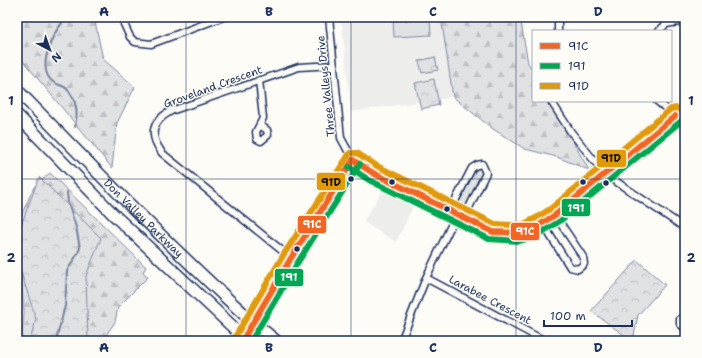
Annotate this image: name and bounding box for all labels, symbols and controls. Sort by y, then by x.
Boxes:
text: A [99,3,109,20]
text: B [265,3,273,20]
text: C [429,3,437,20]
text: D [593,3,603,20]
north arrow [30,30,70,70]
legend [532,30,672,102]
street label: Three Valleys Drive [313,35,339,137]
text: 91C [568,38,588,54]
text: N [48,49,64,66]
text: 191 [568,58,586,74]
street label: Groveland Crescent [162,62,265,112]
text: 91D [568,78,589,94]
text: 1 [8,92,14,109]
text: 1 [688,92,694,109]
line badge: 91D [596,149,627,168]
text: 91D [601,151,621,166]
line badge: 91D [316,172,346,191]
unlabelled marker [346,174,356,184]
street label: Don Valley Parkway [101,175,187,261]
text: 91D [321,175,341,190]
unlabelled marker [387,177,397,187]
unlabelled marker [578,177,588,187]
unlabelled marker [601,178,611,188]
line badge: 191 [561,198,591,217]
text: 191 [567,201,585,216]
unlabelled marker [442,204,452,214]
line badge: 91C [297,215,327,234]
text: 91C [302,217,322,232]
line badge: 91C [510,222,540,241]
text: 91C [515,224,535,239]
unlabelled marker [292,244,302,254]
text: 2 [6,249,16,266]
text: 2 [686,249,696,266]
line badge: 191 [274,268,304,287]
text: 191 [280,270,298,285]
street label: Larabee Crescent [446,272,534,328]
scale bar [544,302,632,328]
text: 100 m [550,308,586,324]
text: A [99,339,109,356]
text: B [265,339,273,356]
text: C [429,339,437,356]
text: D [593,339,603,356]

